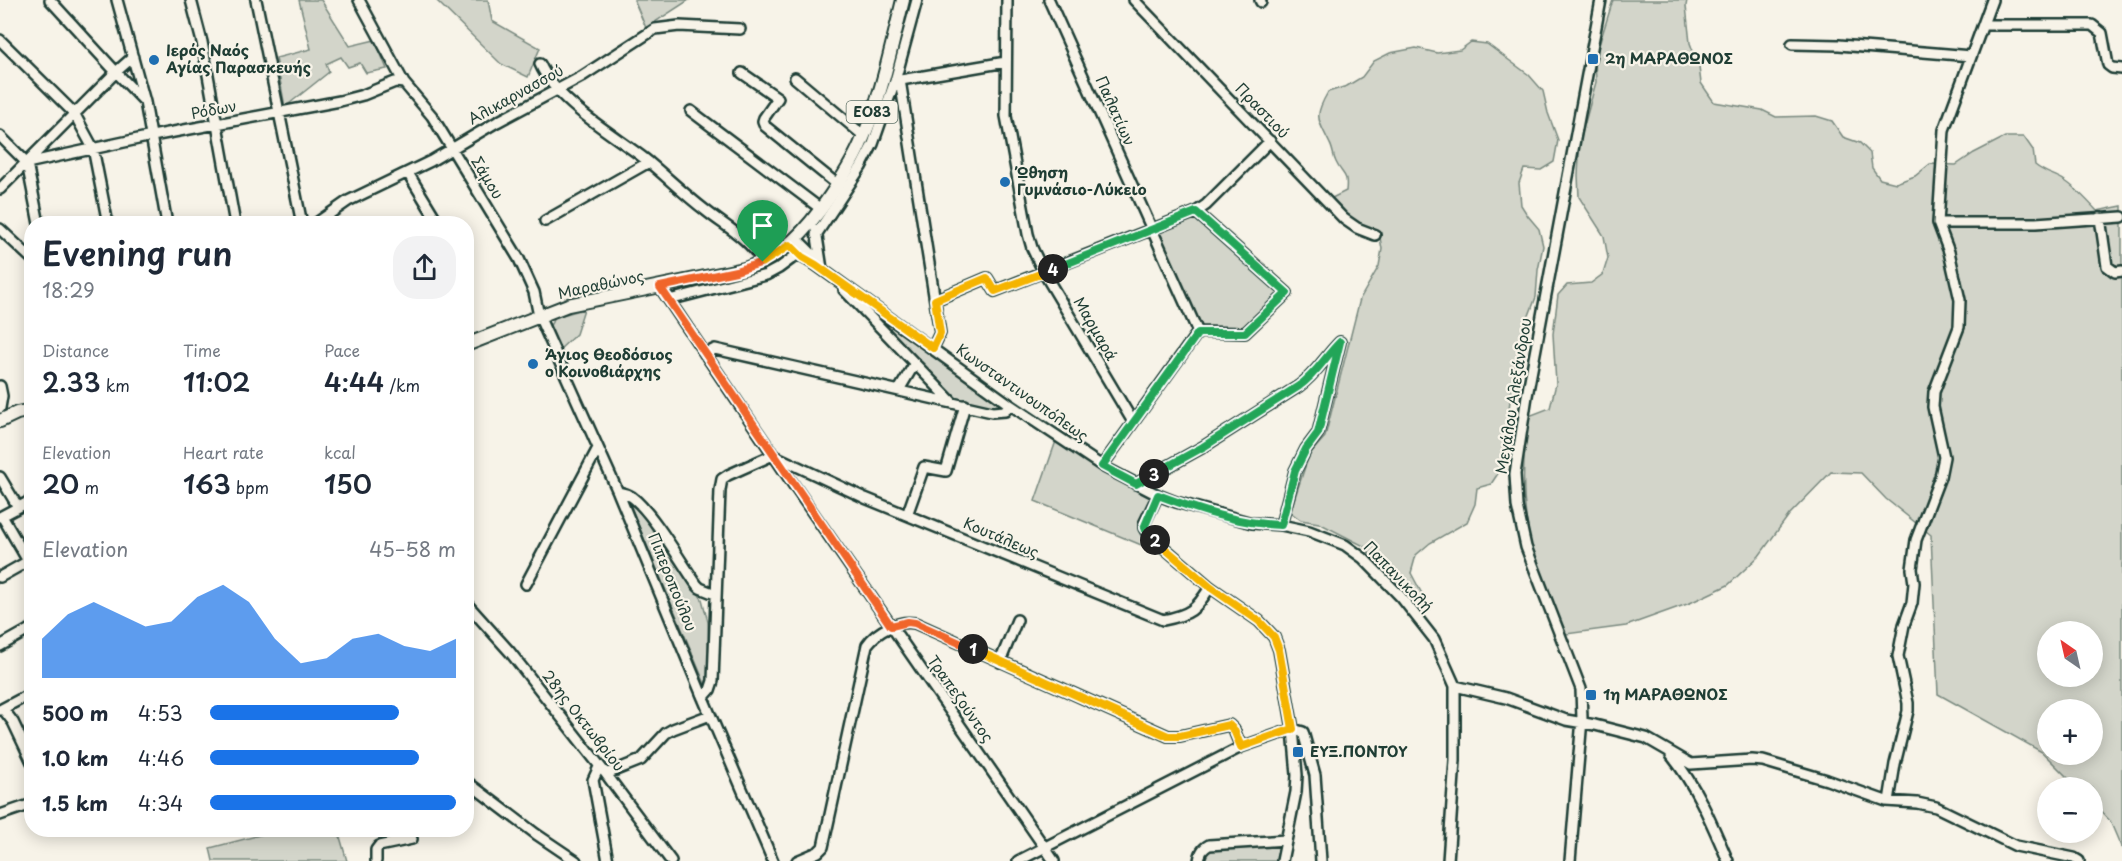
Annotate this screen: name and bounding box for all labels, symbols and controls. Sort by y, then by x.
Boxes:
place label: Ιερός Ναός Αγίας Παρασκευής [165,38,311,78]
place label: 2η ΜΑΡΑΘΩΝΟΣ [1605,46,1733,69]
marker: 2η ΜΑΡΑΘΩΝΟΣ [1586,52,1600,66]
marker: Ιερός Ναός Αγίας Παρασκευής [147,53,161,67]
street label: Αλικαρνασσού [463,58,567,129]
street label: Παλατίων [1091,72,1142,149]
street label: Πραστιού [1231,77,1295,143]
street label: Ρόδων [189,93,238,124]
road number: ΕΟ83 [846,101,898,123]
street label: Σάμου [467,152,510,203]
place label: Ώθηση Γυμνάσιο-Λύκειο [1014,160,1147,200]
marker: Ώθηση Γυμνάσιο-Λύκειο [998,175,1012,189]
pin [737,200,788,262]
icon: arrive [746,209,779,242]
text: Evening run [42,227,233,277]
button: share [393,236,456,299]
pin: 4 [1038,254,1068,284]
text: 4 [1048,257,1058,281]
street label: Μαραθώνος [556,263,646,304]
text: 18:29 [42,275,95,305]
street label: Μαρμαρά [1069,292,1124,365]
street label: Μεγάλου Αλεξάνδρου [1489,316,1536,476]
street label: Κωνσταντινουπόλεως [952,337,1094,446]
text: Distance [42,338,109,362]
text: Time [183,338,221,362]
text: Pace [324,338,360,362]
place label: Άγιος Θεοδόσιος ο Κοινοβιάρχης [545,342,673,382]
marker: Άγιος Θεοδόσιος ο Κοινοβιάρχης [526,357,540,371]
text: 2.33 [42,362,101,401]
text: 11:02 [183,362,250,401]
text: 4:44 [324,362,384,401]
text: km [101,373,130,397]
text: /km [384,373,420,397]
text: Elevation [42,440,111,464]
text: Heart rate [183,440,264,464]
text: kcal [324,440,356,464]
pin: 3 [1139,459,1169,489]
text: 3 [1149,462,1159,486]
text: 20 [42,464,79,503]
text: 163 [183,464,231,503]
text: 150 [324,464,372,503]
text: m [79,475,99,499]
text: bpm [231,475,269,499]
street label: Κουτάλεως [960,510,1043,563]
pin: 2 [1140,525,1170,555]
text: 2 [1149,528,1161,552]
street label: Πιπεροπούλου [643,529,704,634]
text: Elevation [42,534,128,564]
text: 45–58 m [369,534,456,564]
street label: Παπανικολή [1359,535,1439,617]
north arrow [2037,621,2103,687]
map controls [2037,621,2103,843]
pin: 1 [958,634,988,664]
text: 1 [969,637,977,661]
street label: Τραπεζούντος [923,650,1000,747]
street label: 28ης Οκτωβρίου [537,664,631,776]
place label: 1η ΜΑΡΑΘΩΝΟΣ [1603,682,1728,705]
marker: 1η ΜΑΡΑΘΩΝΟΣ [1584,688,1598,702]
text: 500 m [42,698,109,728]
text: 4:53 [138,698,183,728]
button: + [2037,699,2103,765]
place label: ΕΥΞ.ΠΟΝΤΟΥ [1310,739,1408,762]
text: 1.0 km [42,743,109,773]
text: 4:46 [138,743,184,773]
marker: ΕΥΞ.ΠΟΝΤΟΥ [1291,745,1305,759]
button: − [2037,777,2103,843]
text: 1.5 km [42,788,108,818]
text: 4:34 [138,788,183,818]

